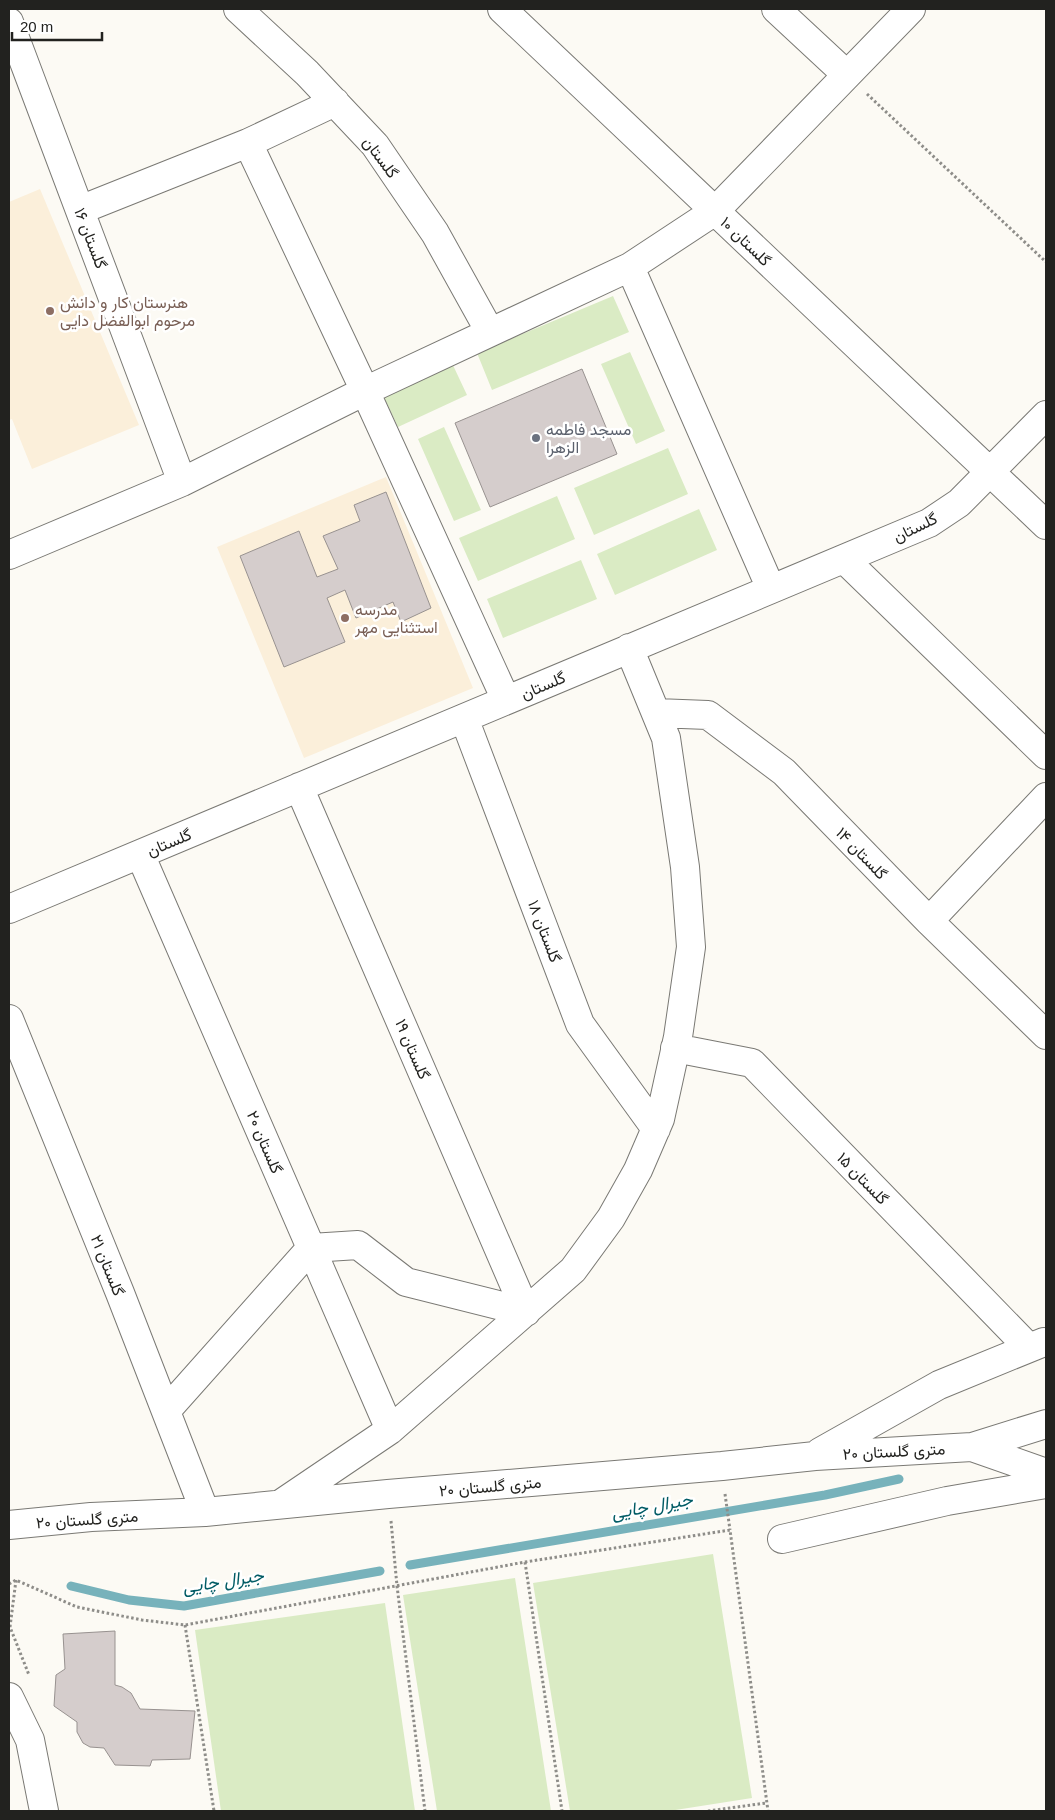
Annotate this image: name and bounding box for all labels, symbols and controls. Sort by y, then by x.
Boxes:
scale bar [12,10,102,42]
text: 20 m [20,18,53,35]
street label: گلستان [359,133,401,182]
street label: گلستان ۱۶ [70,205,110,271]
street label: گلستان ۱۰ [717,213,774,270]
place label: هنرستان کار و دانش مرحوم ابوالفضل دایی [60,294,195,331]
marker: هنرستان کار و دانش مرحوم ابوالفضل دایی [44,305,56,317]
place label: مسجد فاطمه الزهرا [546,421,631,458]
marker: مسجد فاطمه الزهرا [530,432,542,444]
street label: گلستان [890,510,940,546]
place label: مدرسه استثنایی مهر [354,601,438,638]
marker: مدرسه استثنایی مهر [339,612,351,624]
street label: گلستان [518,668,568,703]
street label: گلستان ۱۴ [832,824,890,883]
street label: گلستان [144,825,194,860]
street label: گلستان ۱۸ [524,898,564,965]
street label: گلستان ۱۹ [391,1017,433,1082]
street label: گلستان ۲۰ [243,1108,285,1176]
street label: گلستان ۱۵ [833,1149,891,1208]
street label: گلستان ۲۱ [87,1232,127,1299]
street label: ۲۰ متری گلستان [842,1440,946,1465]
street label: ۲۰ متری گلستان [438,1474,542,1501]
water label: جیرال چایی [610,1489,695,1525]
street label: ۲۰ متری گلستان [35,1507,139,1534]
water label: جیرال چایی [181,1565,266,1599]

